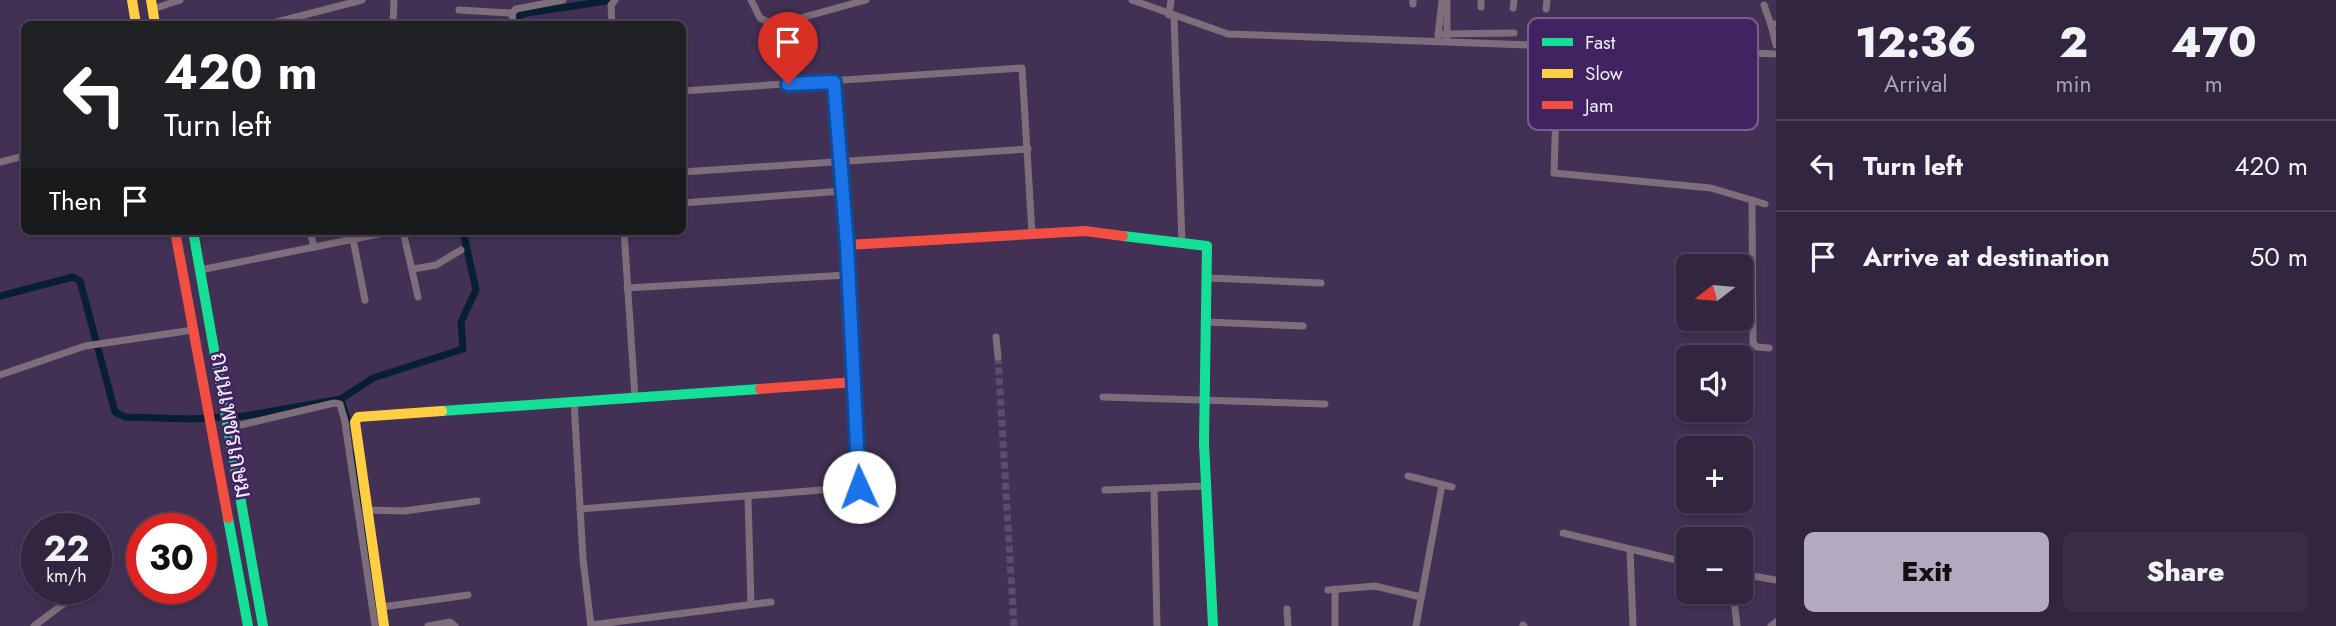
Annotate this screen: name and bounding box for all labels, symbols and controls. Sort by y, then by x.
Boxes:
pin [758,12.0,818,84]
text: 12:36 [1855,12,1976,73]
text: 2 [2059,12,2088,73]
text: 470 [2171,12,2257,73]
legend [1528,18,1758,130]
icon: arrive [769,23,807,61]
text: Fast [1585,29,1616,56]
text: 420 m [164,37,318,107]
icon: left [49,49,140,140]
text: Slow [1585,60,1623,87]
text: Arrival [1884,67,1948,101]
text: min [2056,67,2092,101]
text: m [2205,67,2223,101]
text: Jam [1582,92,1614,119]
text: Turn left [164,102,271,148]
icon: left [1804,147,1842,185]
text: Turn left [1863,147,1963,185]
text: 420 m [2234,147,2308,185]
text: Then [49,182,102,220]
icon: arrive [116,182,154,220]
icon: arrive [1804,238,1842,276]
text: Arrive at destination [1863,238,2110,276]
text: 50 m [2250,238,2308,276]
north arrow [1676,254,1754,331]
map controls [1676,254,1753,604]
button: sound [1676,345,1753,422]
street label: ถนนเพชรเกษม [202,349,262,501]
button: + [1676,436,1753,513]
position arrow [822,450,896,524]
speed limit sign: 30 [126,513,217,604]
text: 22 [44,524,89,574]
button: − [1676,527,1753,604]
button: Exit [1804,532,2049,612]
button: Share [2063,532,2308,612]
text: km/h [46,563,87,589]

